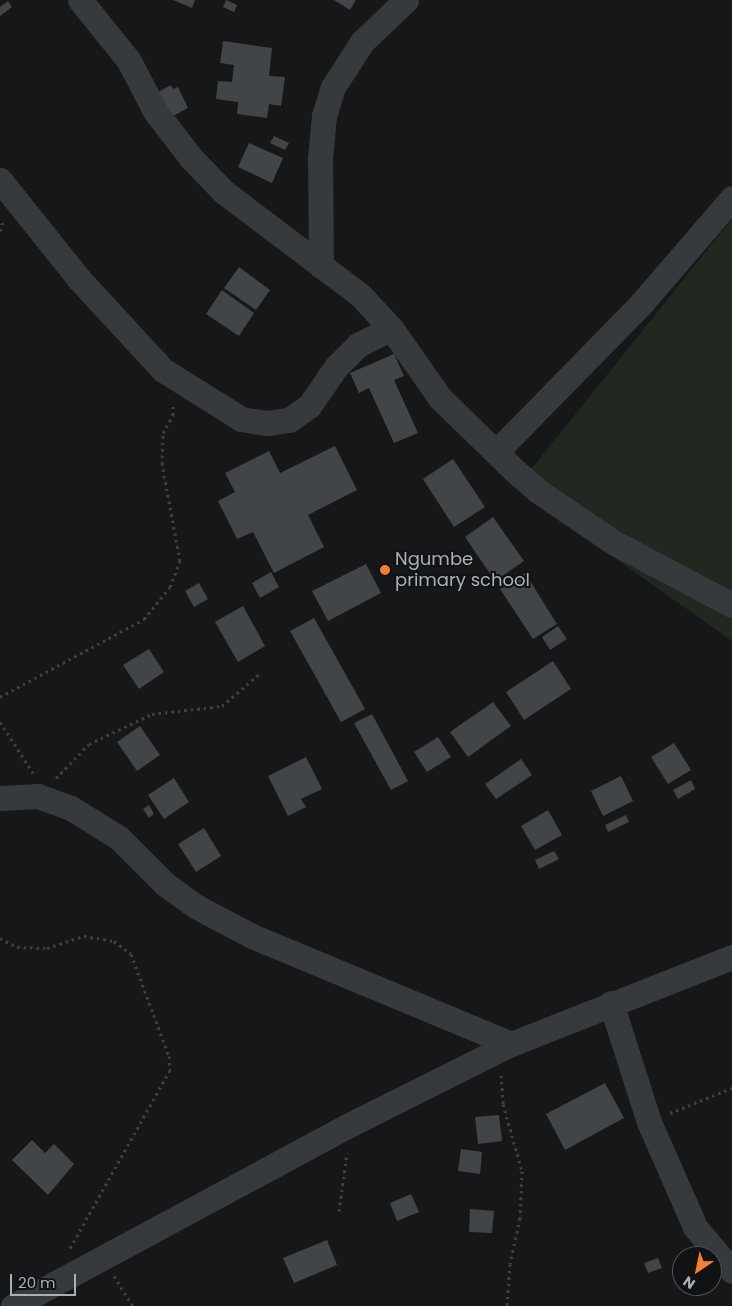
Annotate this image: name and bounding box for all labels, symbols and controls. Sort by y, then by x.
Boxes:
place label: Ngumbe primary school [395,549,530,592]
marker: Ngumbe primary school [379,564,391,576]
north arrow [672,1246,722,1296]
scale bar [12,1264,79,1296]
text: N [679,1271,699,1294]
text: 20 m [18,1272,56,1293]

